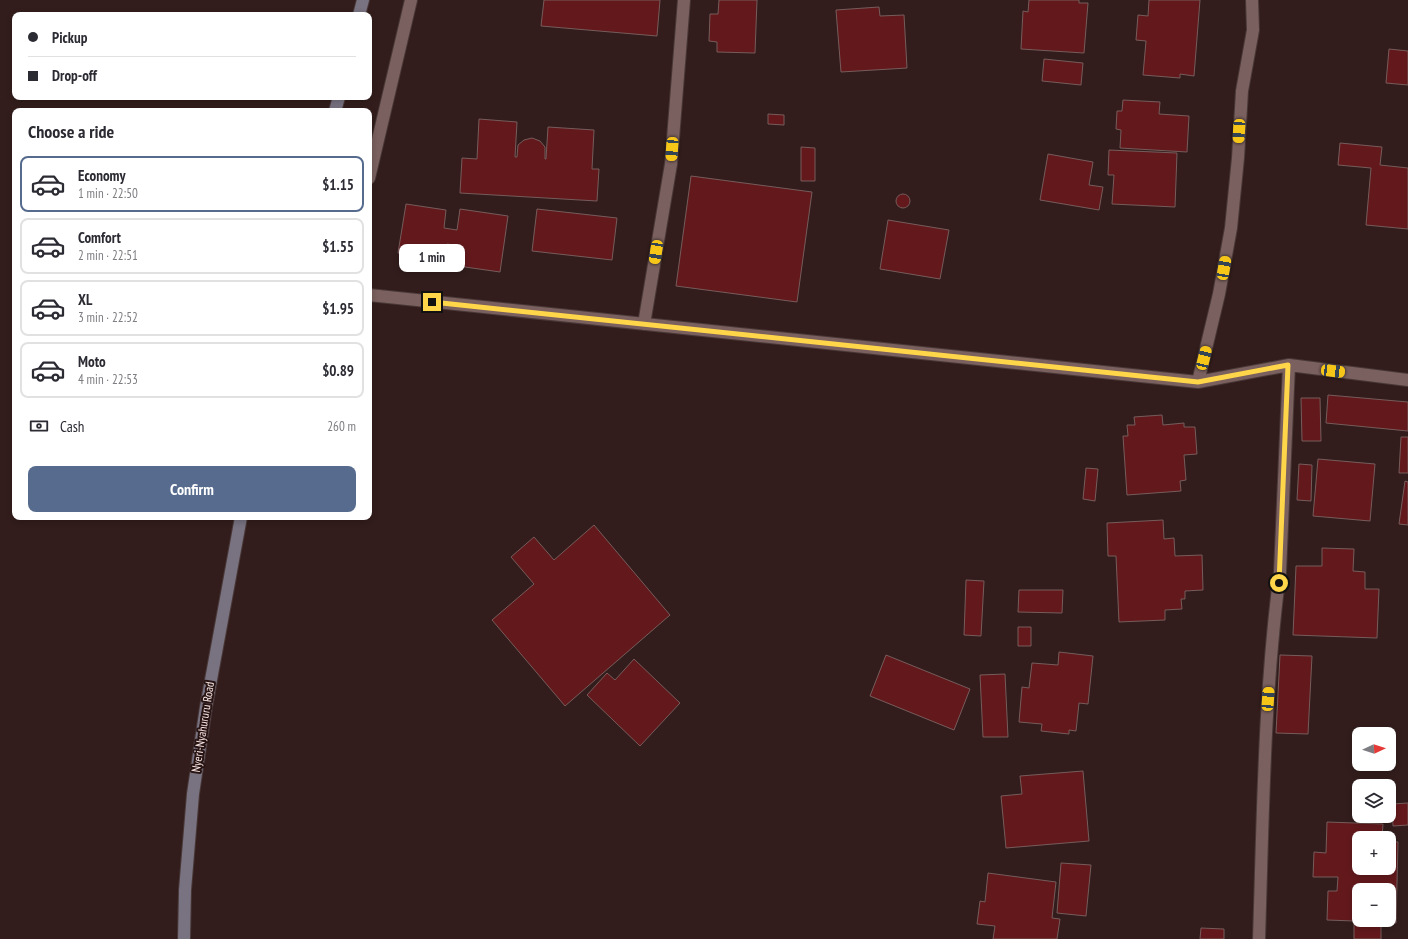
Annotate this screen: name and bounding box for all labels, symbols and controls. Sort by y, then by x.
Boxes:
text: Pickup [52,28,87,47]
text: Drop-off [52,66,97,85]
car [1232,119,1246,143]
text: Choose a ride [28,120,114,143]
car [665,137,679,161]
icon: car [30,166,66,202]
text: Economy [78,166,126,185]
text: $1.15 [322,175,354,194]
text: 1 min · 22:50 [78,185,138,202]
icon: car [30,228,66,264]
text: Comfort [78,228,121,247]
text: $1.55 [322,237,354,256]
car [648,239,664,265]
callout: 1 min [399,244,465,272]
text: 2 min · 22:51 [78,247,138,264]
text: 1 min [419,249,445,266]
car [1216,255,1232,281]
icon: car [30,290,66,326]
text: XL [78,290,92,309]
route end [423,293,441,311]
text: $1.95 [322,299,354,318]
text: 3 min · 22:52 [78,309,138,326]
car [1195,345,1213,371]
icon: car [30,352,66,388]
text: Moto [78,352,106,371]
text: $0.89 [322,361,354,380]
car [1320,364,1346,378]
text: 4 min · 22:53 [78,371,138,388]
icon: cash [28,415,50,437]
text: Cash [60,417,84,436]
text: 260 m [327,418,356,435]
button: Confirm [28,466,356,512]
route start [1270,574,1288,592]
street label: Nyeri-Nyahururu Road [188,681,217,773]
car [1261,687,1275,711]
north arrow [1352,727,1396,771]
map controls [1352,727,1396,927]
button: layers [1352,779,1396,823]
button: + [1352,831,1396,875]
button: − [1352,883,1396,927]

